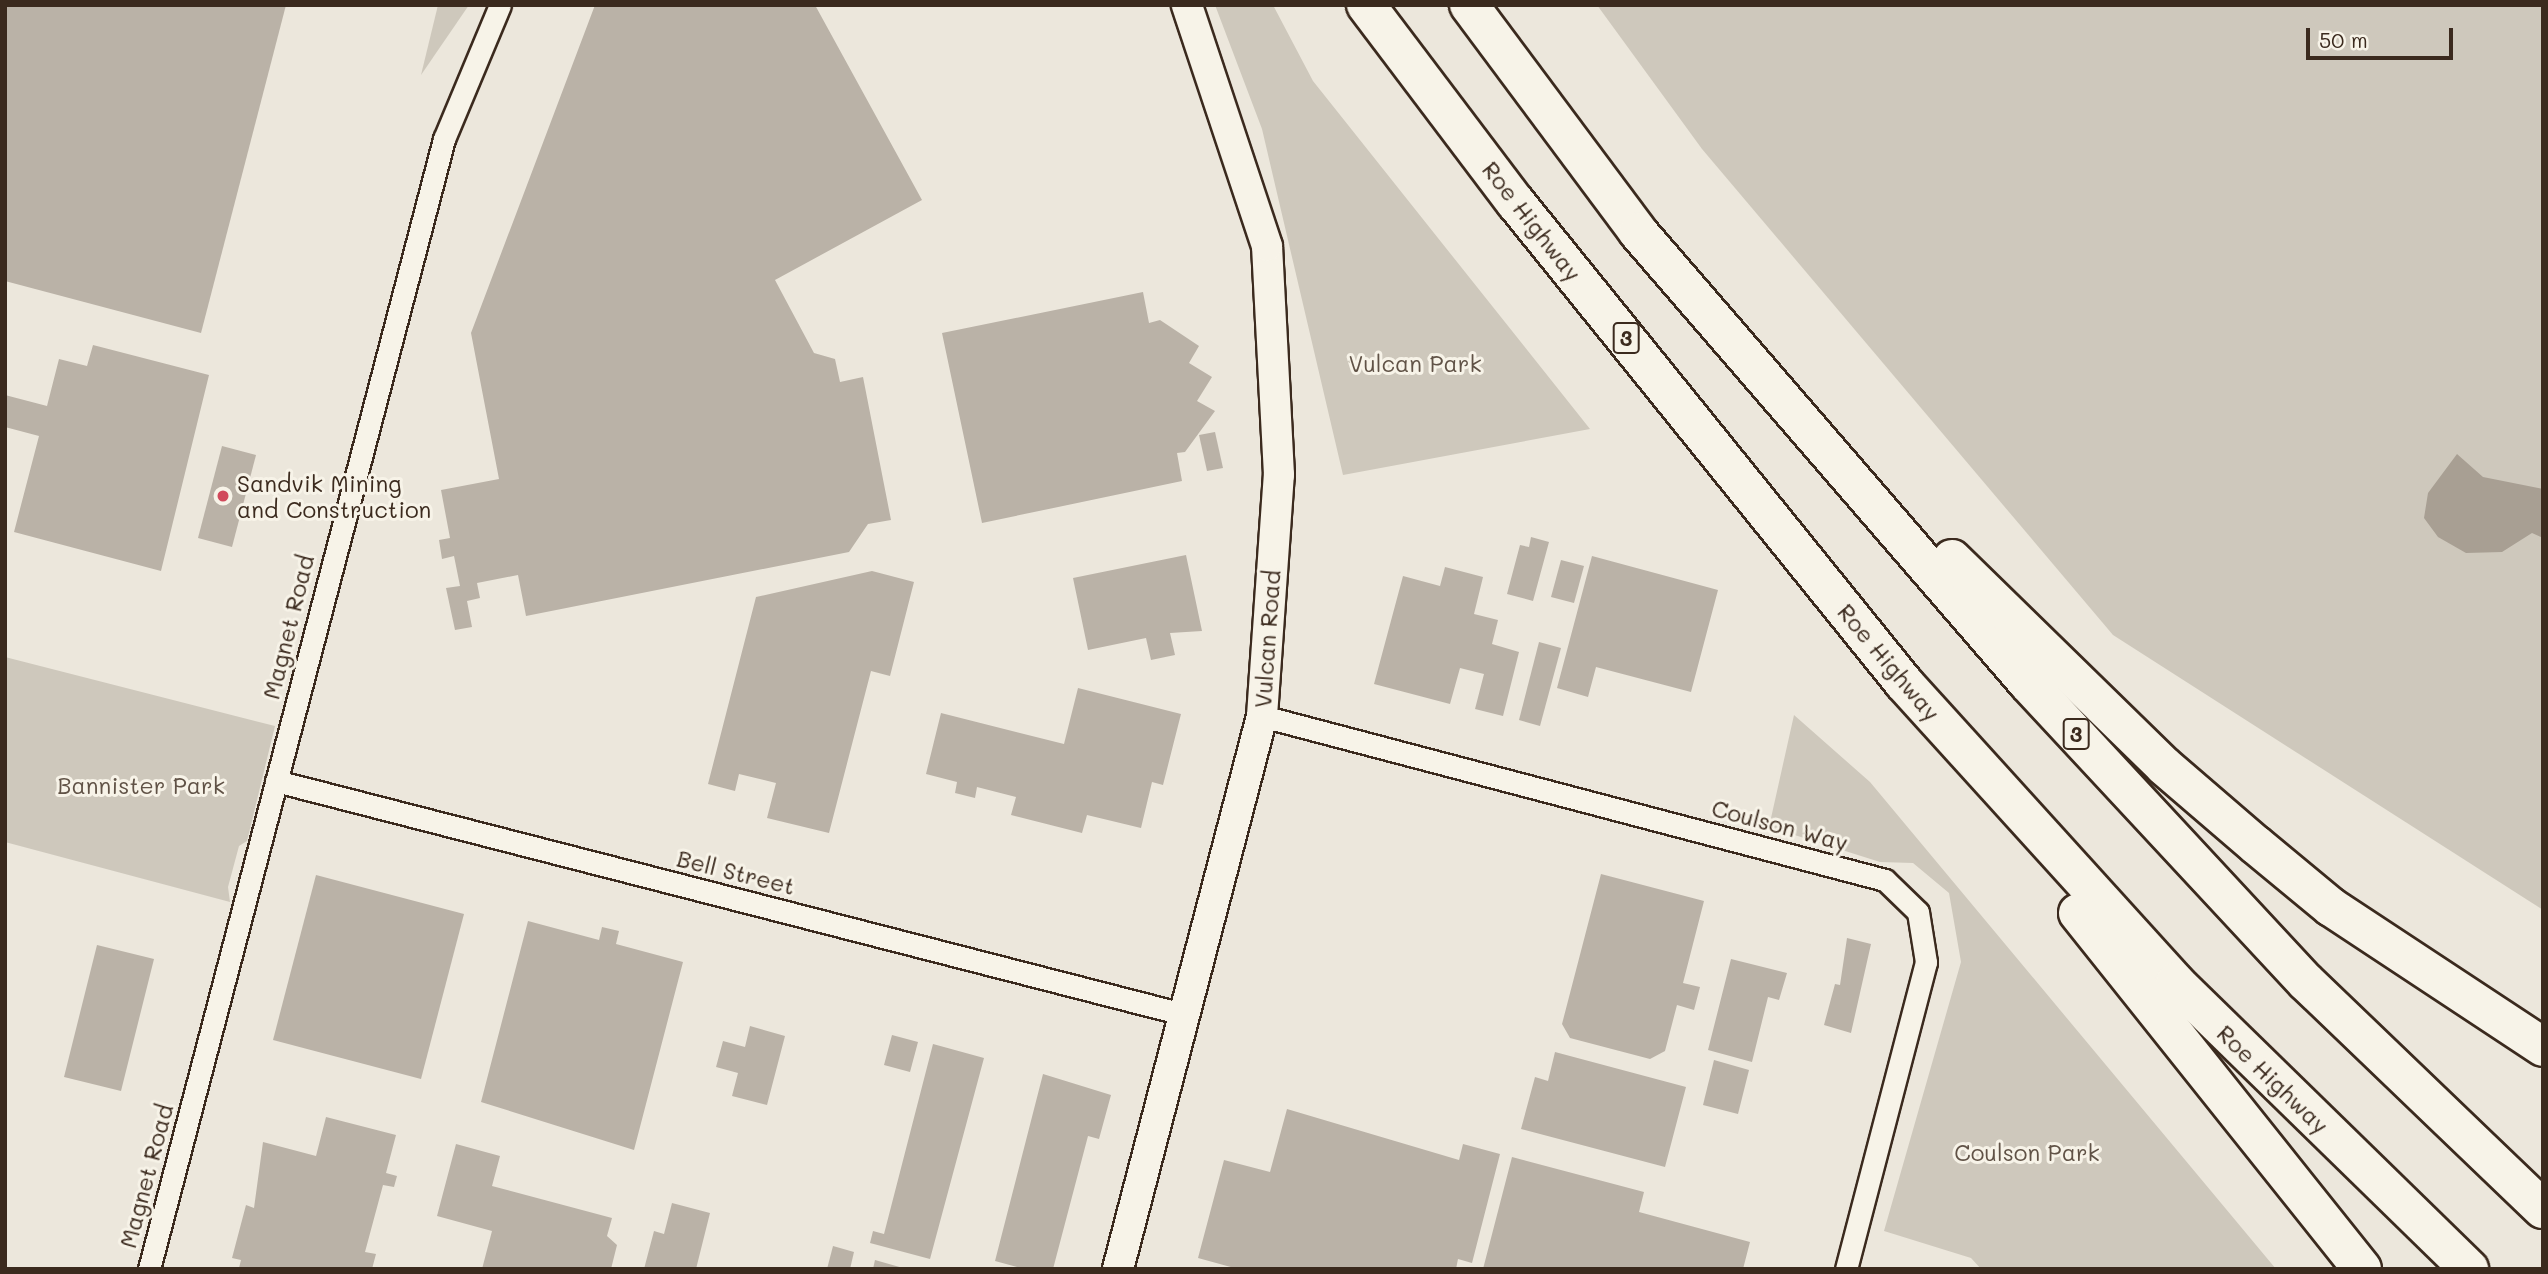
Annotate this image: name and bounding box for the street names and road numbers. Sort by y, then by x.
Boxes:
street label: Roe Highway [1477,156,1587,286]
road number: 3 [1612,320,1640,356]
street label: Magnet Road [257,552,319,702]
street label: Vulcan Road [1248,569,1286,709]
street label: Roe Highway [1832,598,1946,726]
road number: 3 [2062,716,2090,752]
street label: Coulson Way [1709,794,1851,856]
street label: Bell Street [674,844,798,900]
street label: Roe Highway [2212,1019,2334,1139]
street label: Magnet Road [114,1101,178,1251]

